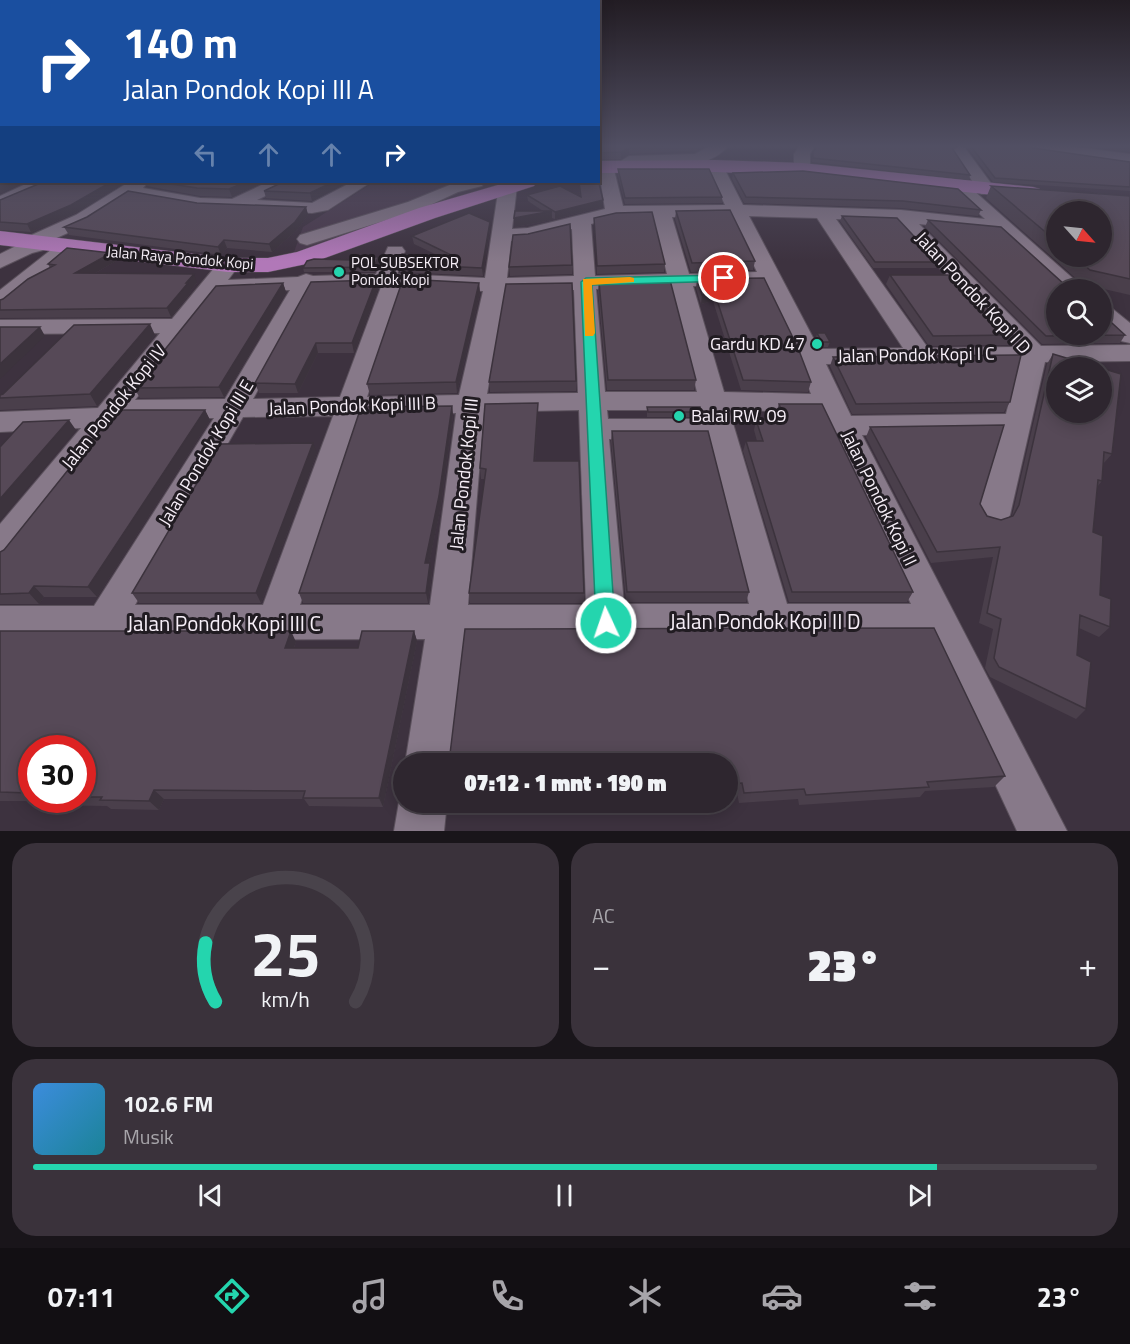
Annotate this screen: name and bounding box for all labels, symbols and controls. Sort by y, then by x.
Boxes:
text: 140 m [123,10,238,74]
icon: right [24,24,102,102]
text: Jalan Pondok Kopi III A [123,68,374,109]
icon: left [189,138,222,171]
icon: ahead [252,138,285,171]
icon: ahead [315,138,348,171]
icon: right [378,138,411,171]
north arrow [1046,201,1112,267]
map controls [1046,201,1112,423]
street label: Jalan Pondok Kopi I D [909,225,1038,360]
street label: Jalan Raya Pondok Kopi [106,240,254,275]
place label: POL SUBSEKTOR Pondok Kopi [351,251,459,291]
pin [698,252,749,303]
icon: arrive [707,261,740,294]
marker: POL SUBSEKTOR Pondok Kopi [332,265,346,279]
button: search [1046,279,1112,345]
place label: Gardu KD 47 [710,330,805,357]
marker: Gardu KD 47 [810,337,824,351]
street label: Jalan Pondok Kopi IV [55,338,173,475]
street label: Jalan Pondok Kopi I C [837,340,995,369]
button: layers [1046,357,1112,423]
street label: Jalan Pondok Kopi III E [151,374,260,531]
street label: Jalan Pondok Kopi III B [268,389,436,422]
street label: Jalan Pondok Kopi III [442,397,485,551]
place label: Balai RW. 09 [691,402,787,429]
marker: Balai RW. 09 [672,409,686,423]
street label: Jalan Pondok Kopi II [835,425,924,570]
position arrow [574,591,638,655]
street label: Jalan Pondok Kopi II D [670,605,860,637]
street label: Jalan Pondok Kopi III C [127,607,321,639]
speed limit sign: 30 [18,735,96,813]
text: 07:12 · 1 mnt · 190 m [465,766,666,800]
text: AC [592,900,615,931]
text: 25 [251,905,320,1000]
text: 23° [807,930,882,998]
text: − [592,940,610,990]
text: + [1079,940,1097,990]
text: km/h [261,983,310,1015]
text: 102.6 FM [123,1087,213,1121]
text: Musik [123,1121,174,1152]
icon: previous [194,1179,227,1212]
icon: pause [548,1179,581,1212]
icon: next [903,1179,936,1212]
icon: directions [211,1275,253,1317]
icon: music [349,1275,391,1317]
icon: phone [486,1275,528,1317]
icon: climate [624,1275,666,1317]
icon: car [761,1275,803,1317]
icon: filters [899,1275,941,1317]
text: 07:11 [48,1276,115,1317]
text: 23° [1037,1276,1082,1317]

